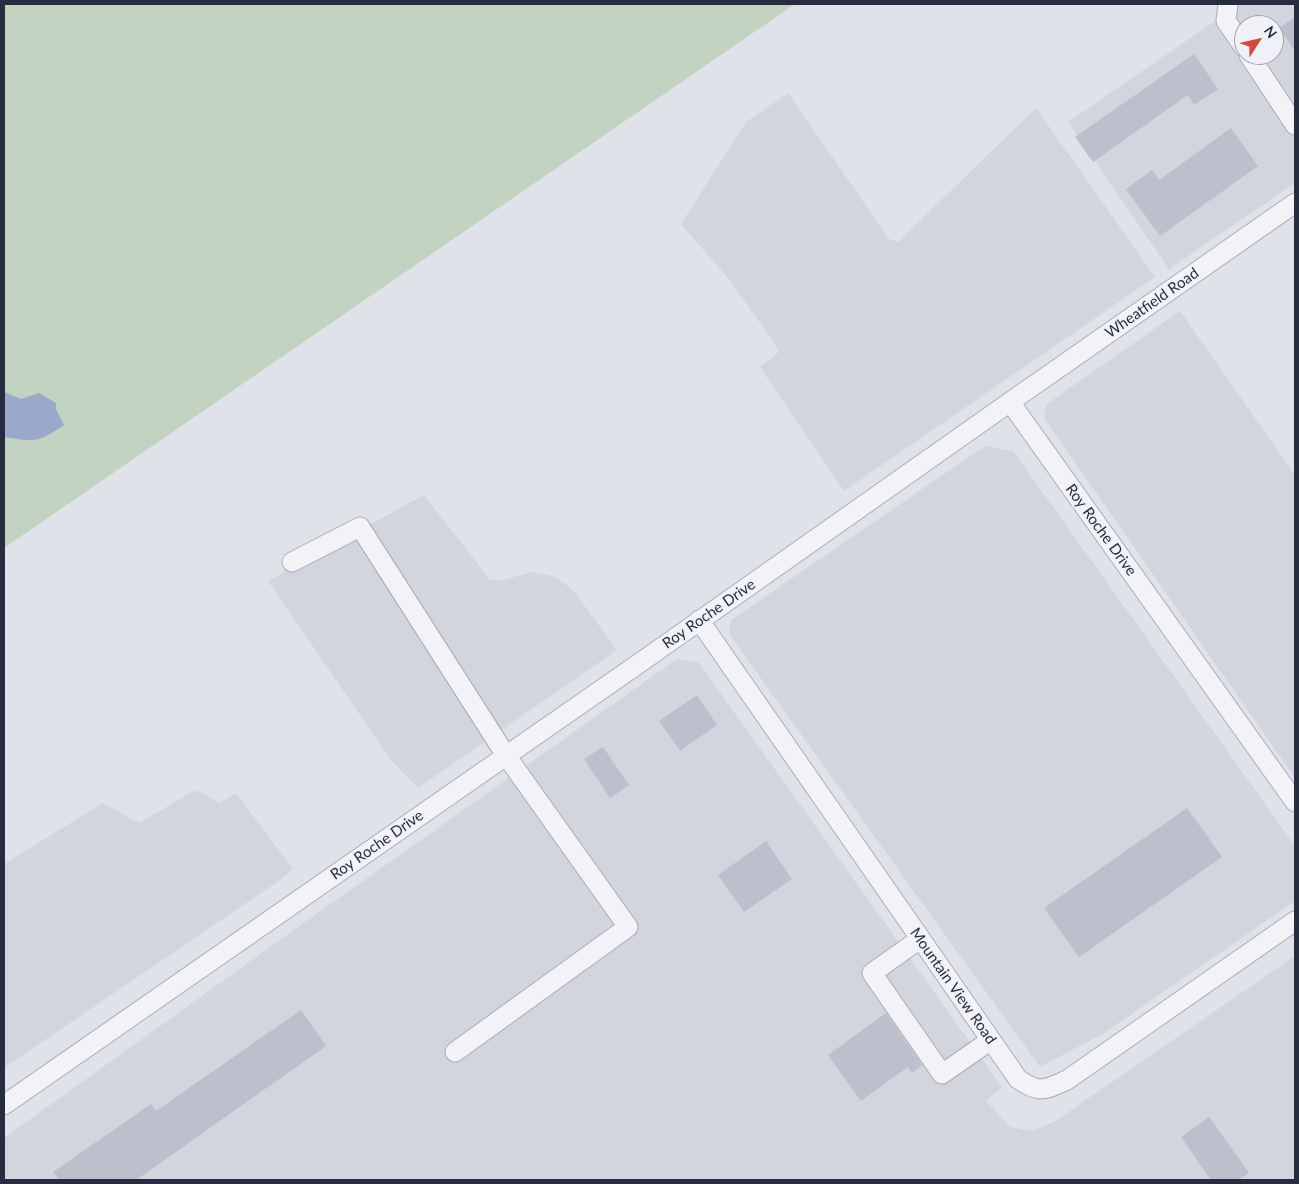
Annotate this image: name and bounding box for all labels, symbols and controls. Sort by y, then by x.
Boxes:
north arrow [1234,15,1284,65]
text: N [1261,22,1281,41]
street label: Wheatfield Road [1102,264,1202,342]
street label: Roy Roche Drive [1062,481,1140,579]
street label: Roy Roche Drive [659,575,759,653]
street label: Roy Roche Drive [327,806,427,884]
street label: Mountain View Road [906,924,1000,1048]

